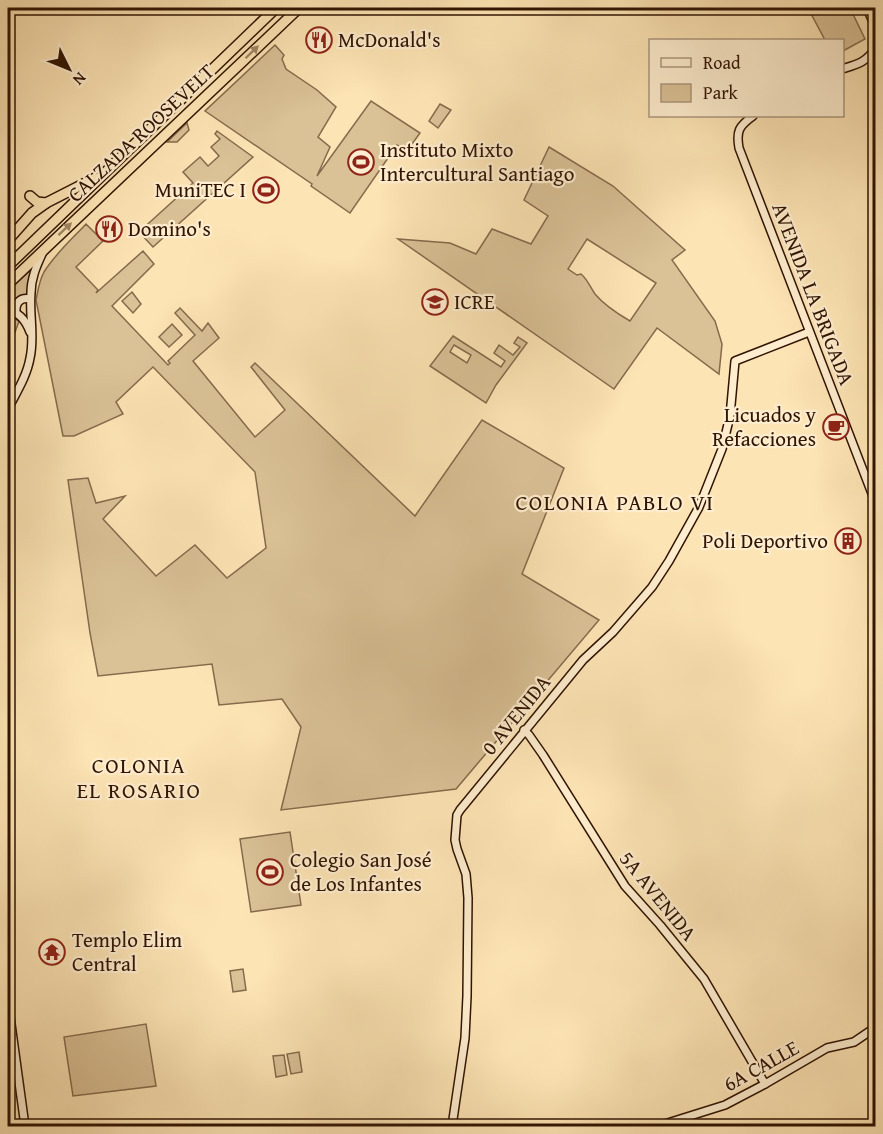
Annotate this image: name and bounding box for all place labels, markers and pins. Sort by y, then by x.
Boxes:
place label: McDonald's [338,24,441,55]
restaurant icon: McDonald's [304,25,334,55]
place label: Instituto Mixto Intercultural Santiago [380,134,574,189]
sports icon: Instituto Mixto Intercultural Santiago [346,147,376,177]
place label: MuniTEC I [155,174,246,205]
sports icon: MuniTEC I [251,175,281,205]
place label: Domino's [128,213,211,244]
restaurant icon: Domino's [94,214,124,244]
place label: ICRE [454,286,495,317]
school or university icon: ICRE [420,287,450,317]
place label: Licuados y Refacciones [712,399,817,454]
cafe icon: Licuados y Refacciones [821,412,851,442]
place label: Poli Deportivo [702,525,828,556]
building icon: Poli Deportivo [833,526,863,556]
place label: Colegio San José de Los Infantes [290,844,432,899]
sports icon: Colegio San José de Los Infantes [255,857,285,887]
place label: Templo Elim Central [72,924,182,979]
temple icon: Templo Elim Central [37,937,67,967]

